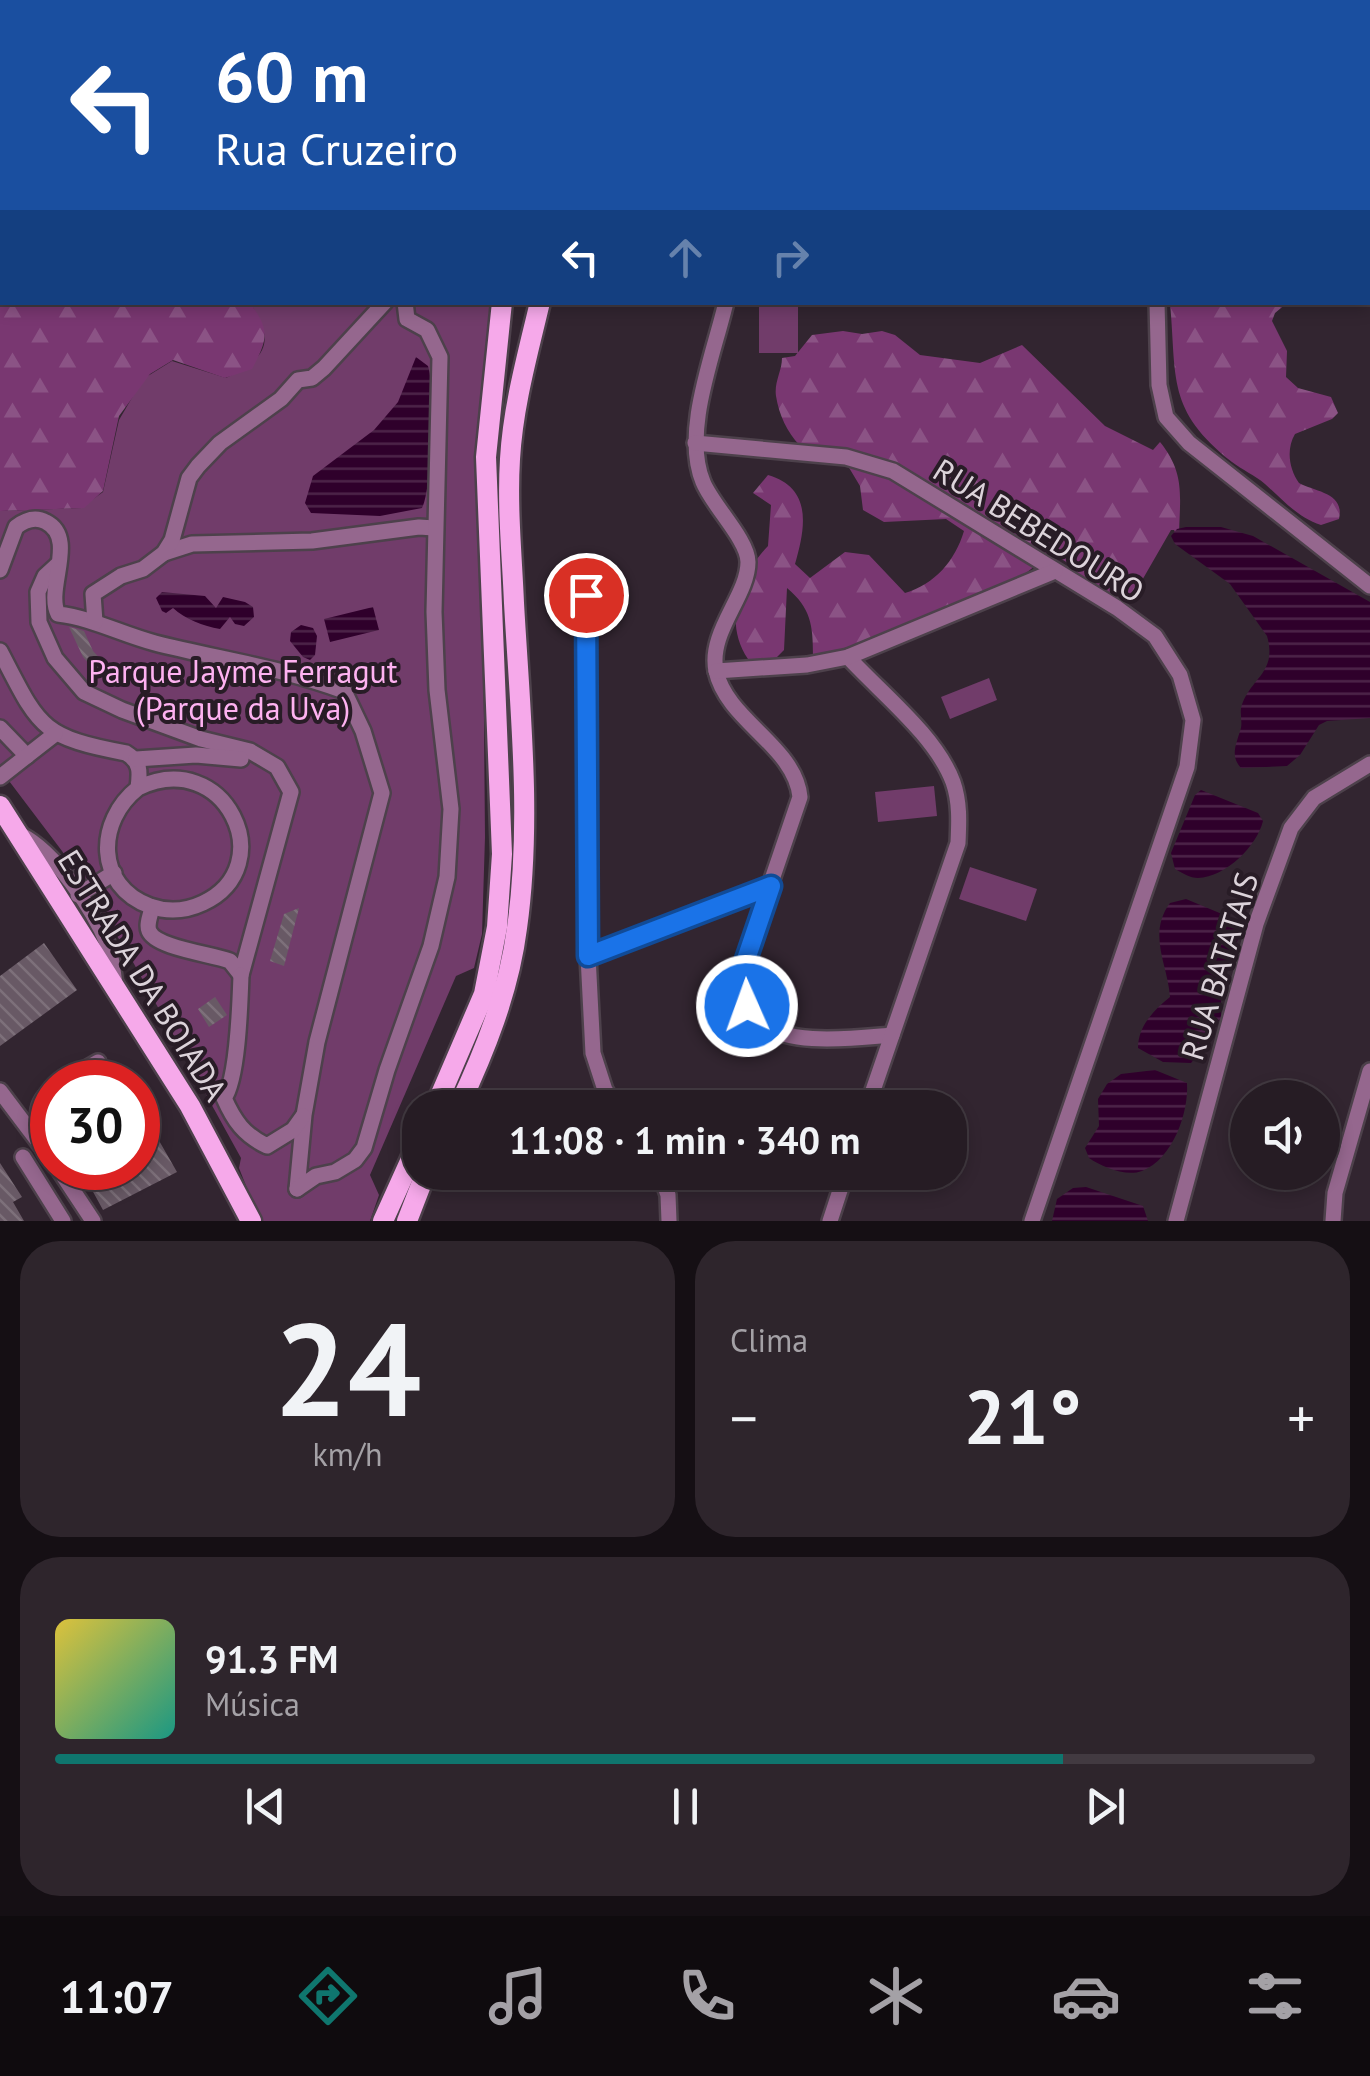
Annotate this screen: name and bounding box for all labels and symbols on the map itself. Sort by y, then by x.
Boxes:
street label: RUA BEBEDOURO [926,448,1152,612]
pin [544,553,629,638]
park label: Parque Jayme Ferragut (Parque da Uva) [88,650,398,729]
street label: ESTRADA DA BOIADA [49,842,237,1109]
street label: RUA BATATAIS [1171,867,1267,1065]
position arrow [695,954,799,1058]
speed limit sign: 30 [30,1060,160,1190]

